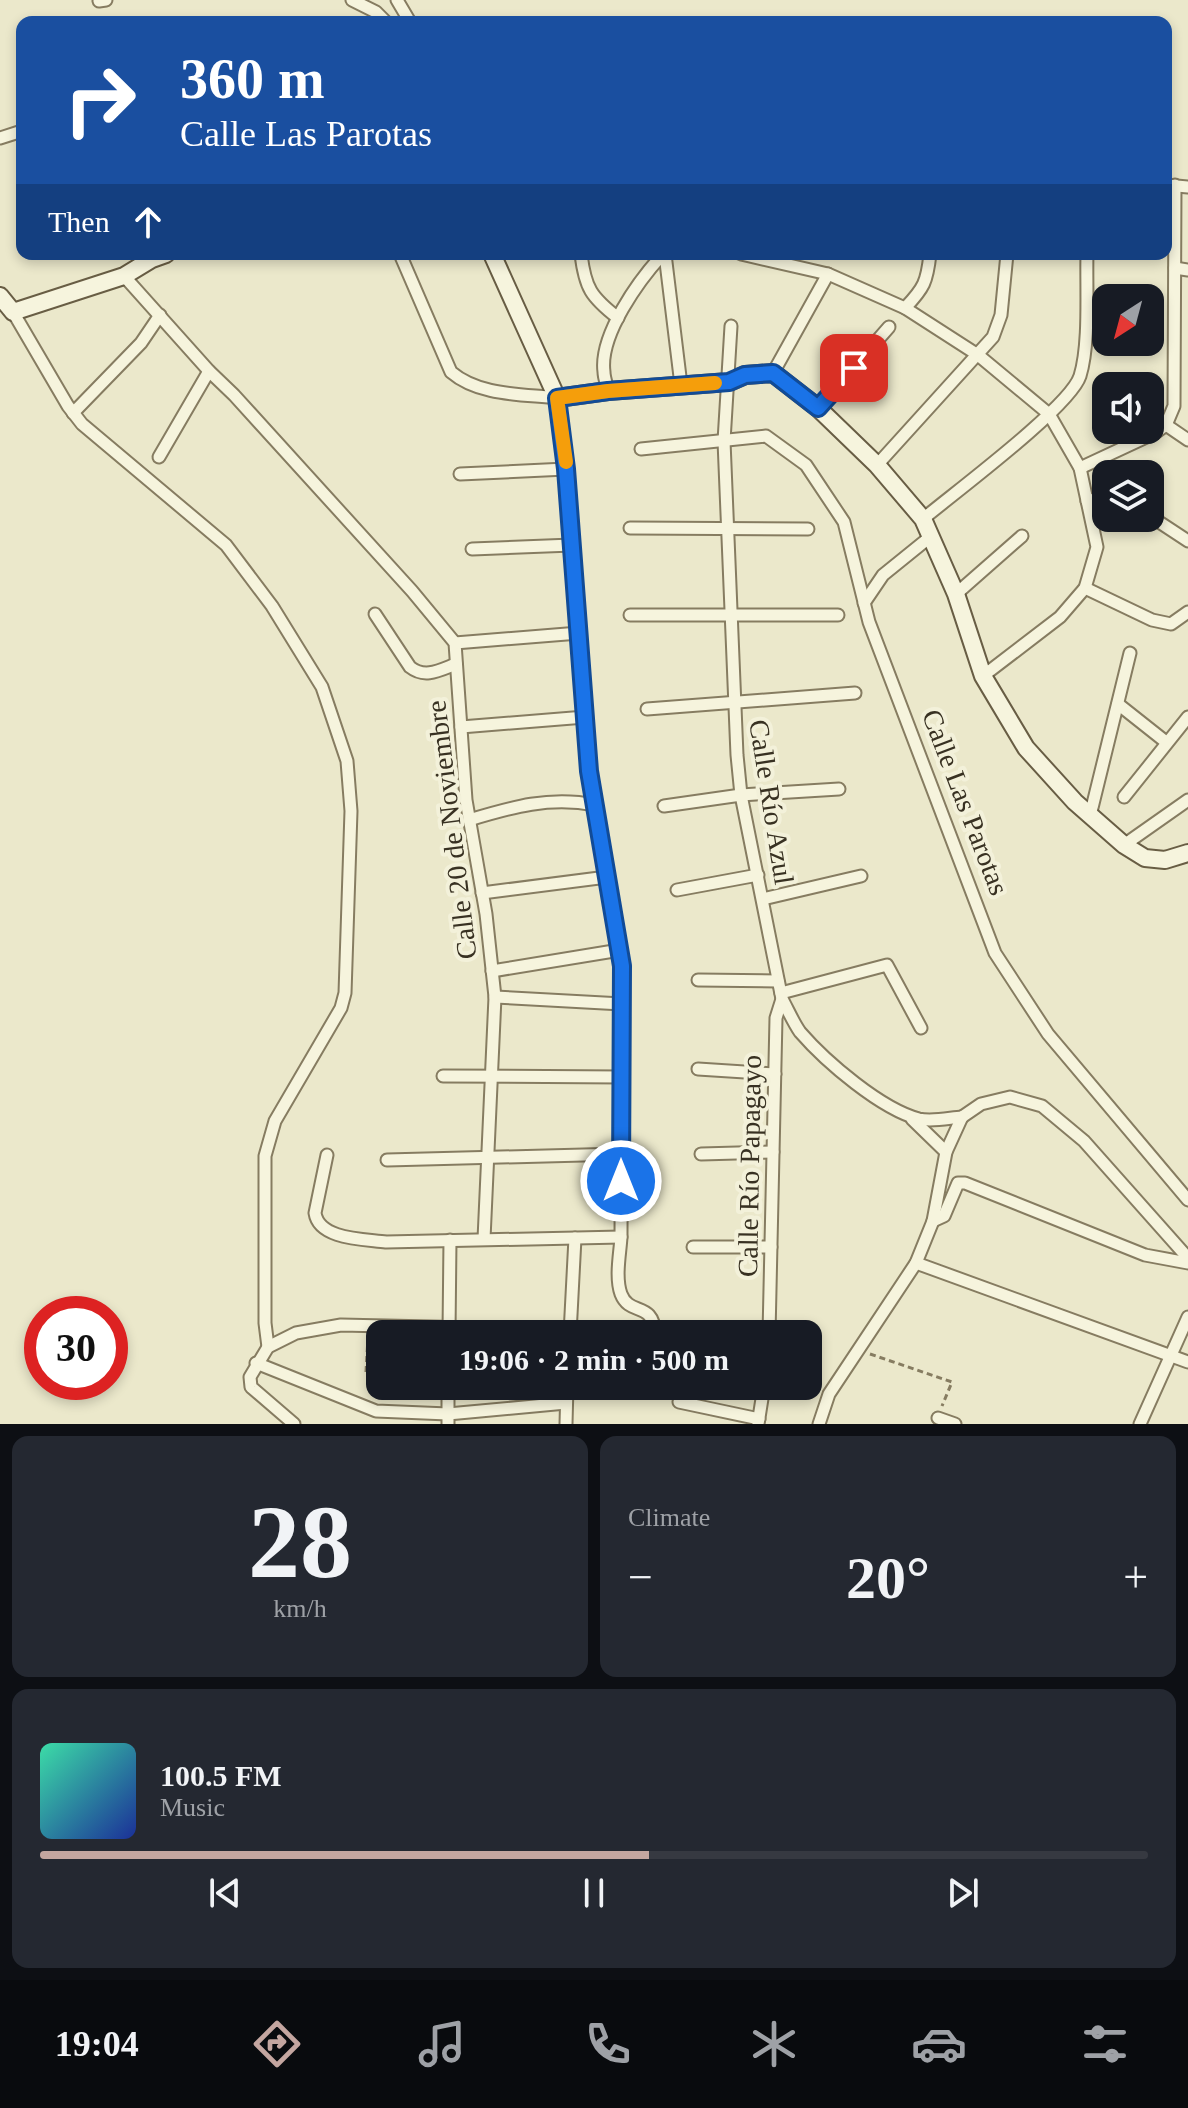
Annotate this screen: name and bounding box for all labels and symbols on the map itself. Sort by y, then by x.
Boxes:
north arrow [1092,284,1164,356]
pin [820,334,888,402]
street label: Calle 20 de Noviembre [420,699,483,961]
street label: Calle Las Parotas [916,705,1015,899]
street label: Calle Río Azul [743,717,800,887]
street label: Calle Río Papagayo [732,1055,767,1277]
position arrow [579,1139,663,1223]
speed limit sign: 30 [24,1296,128,1400]

